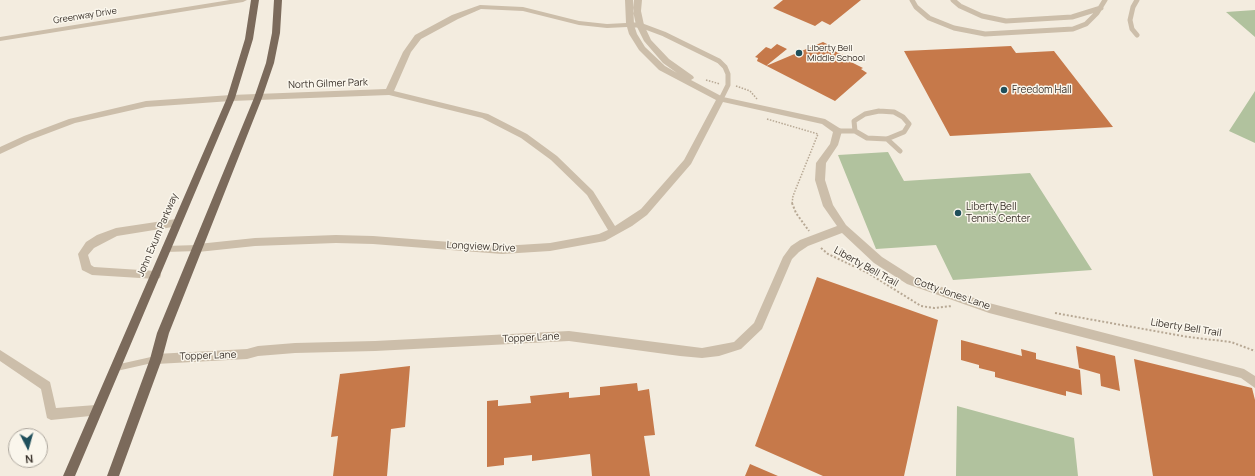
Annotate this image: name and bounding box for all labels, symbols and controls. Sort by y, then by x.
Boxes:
street label: Greenway Drive [52,6,118,26]
place label: Liberty Bell Middle School [807,43,865,64]
marker: Liberty Bell Middle School [794,48,804,58]
street label: North Gilmer Park [288,77,368,91]
place label: Freedom Hall [1012,84,1072,96]
marker: Freedom Hall [999,85,1009,95]
street label: John Exum Parkway [135,191,181,279]
place label: Liberty Bell Tennis Center [966,201,1030,224]
marker: Liberty Bell Tennis Center [953,208,963,218]
street label: Longview Drive [446,239,516,255]
street label: Liberty Bell Trail [832,244,900,290]
street label: Cotty Jones Lane [912,275,992,313]
street label: Liberty Bell Trail [1150,316,1222,340]
street label: Topper Lane [502,331,560,345]
street label: Topper Lane [179,349,237,363]
north arrow [8,428,48,468]
text: N [24,452,34,467]

